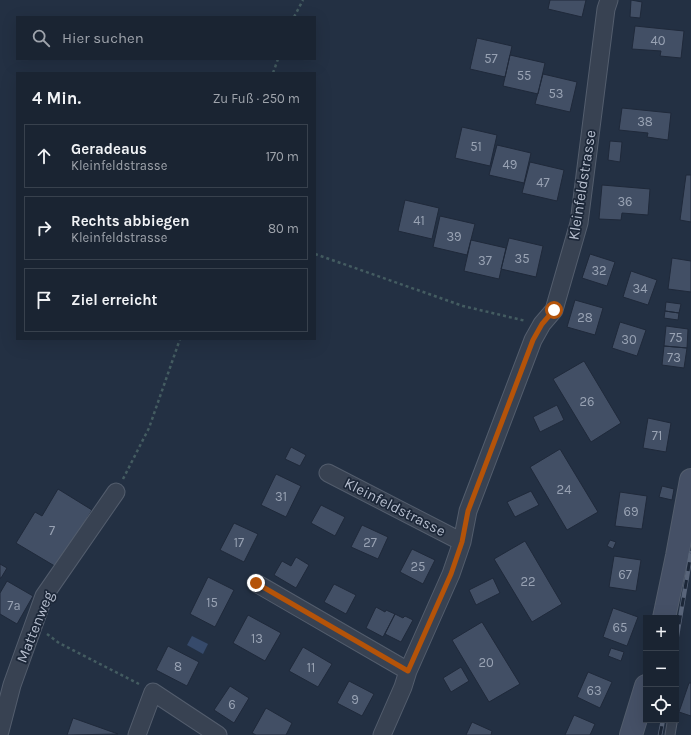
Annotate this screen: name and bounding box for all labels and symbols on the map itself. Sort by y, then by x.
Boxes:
house number: 40 [651,33,666,48]
house number: 57 [484,51,498,66]
house number: 55 [517,68,531,83]
house number: 53 [548,86,564,101]
house number: 38 [637,114,653,129]
street label: Kleinfeldstrasse [564,129,600,241]
house number: 51 [470,139,482,154]
house number: 49 [503,157,517,172]
house number: 47 [536,175,550,190]
house number: 36 [617,194,633,209]
house number: 41 [413,213,425,228]
house number: 39 [446,229,462,244]
house number: 35 [514,251,530,266]
house number: 37 [478,253,492,268]
house number: 32 [591,263,607,278]
house number: 34 [633,281,647,296]
route start [545,301,563,319]
house number: 28 [577,310,593,325]
house number: 75 [669,330,683,345]
house number: 30 [621,332,637,347]
house number: 73 [667,350,681,365]
house number: 26 [580,394,594,409]
house number: 71 [652,428,662,443]
street label: Kleinfeldstrasse [341,474,449,540]
house number: 24 [557,482,571,497]
house number: 31 [275,489,287,504]
house number: 69 [624,504,638,519]
house number: 7 [49,523,55,538]
house number: 17 [234,535,244,550]
house number: 27 [363,535,377,550]
house number: 25 [411,559,425,574]
house number: 67 [618,567,632,582]
route end [247,574,265,592]
house number: 22 [520,574,536,589]
street label: Mattenweg [12,588,58,666]
house number: 15 [206,595,218,610]
house number: 7a [7,598,21,613]
house number: 65 [613,620,627,635]
house number: 13 [251,631,263,646]
house number: 20 [478,655,494,670]
house number: 8 [174,659,182,674]
house number: 11 [307,660,315,675]
house number: 63 [586,683,602,698]
house number: 9 [351,692,359,707]
house number: 6 [228,697,236,712]

